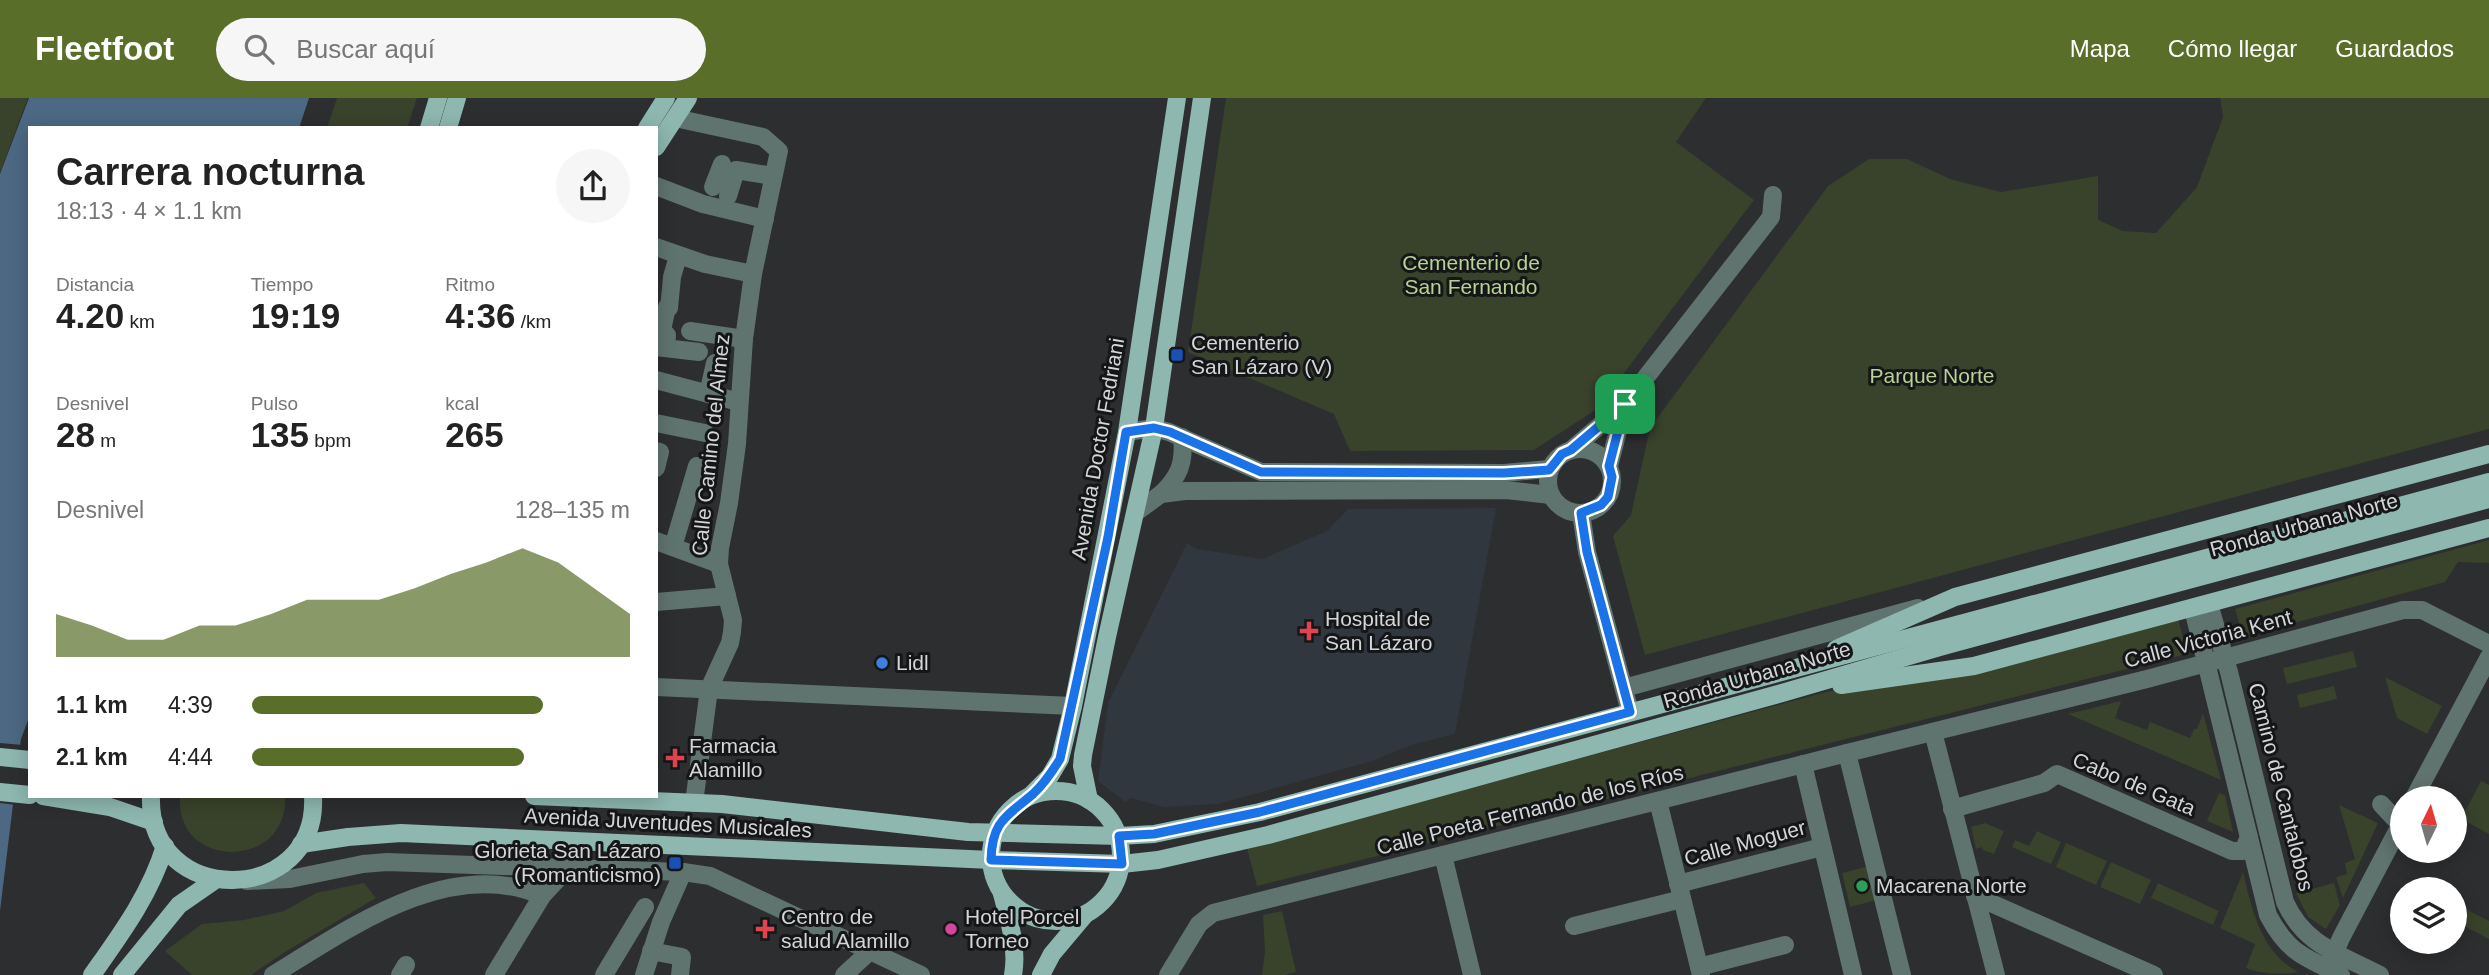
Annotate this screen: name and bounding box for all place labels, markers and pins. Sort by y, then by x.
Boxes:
place label: Cementerio San Lázaro (V) [1191,331,1332,378]
marker: Cementerio San Lázaro (V) [1169,347,1185,363]
pin [1595,374,1655,434]
place label: Hospital de San Lázaro [1325,607,1432,654]
marker: Hospital de San Lázaro [1299,621,1319,641]
place label: Lidl [896,651,929,674]
marker: Lidl [874,655,890,671]
place label: Farmacia Alamillo [689,734,777,781]
marker: Farmacia Alamillo [667,750,683,766]
place label: Glorieta San Lázaro (Romanticismo) [474,839,661,886]
marker: Glorieta San Lázaro (Romanticismo) [667,855,683,871]
place label: Macarena Norte [1876,874,2027,897]
marker: Macarena Norte [1854,878,1870,894]
place label: Centro de salud Alamillo [781,905,909,952]
place label: Hotel Porcel Torneo [965,905,1079,952]
marker: Centro de salud Alamillo [755,919,775,939]
marker: Hotel Porcel Torneo [943,921,959,937]

